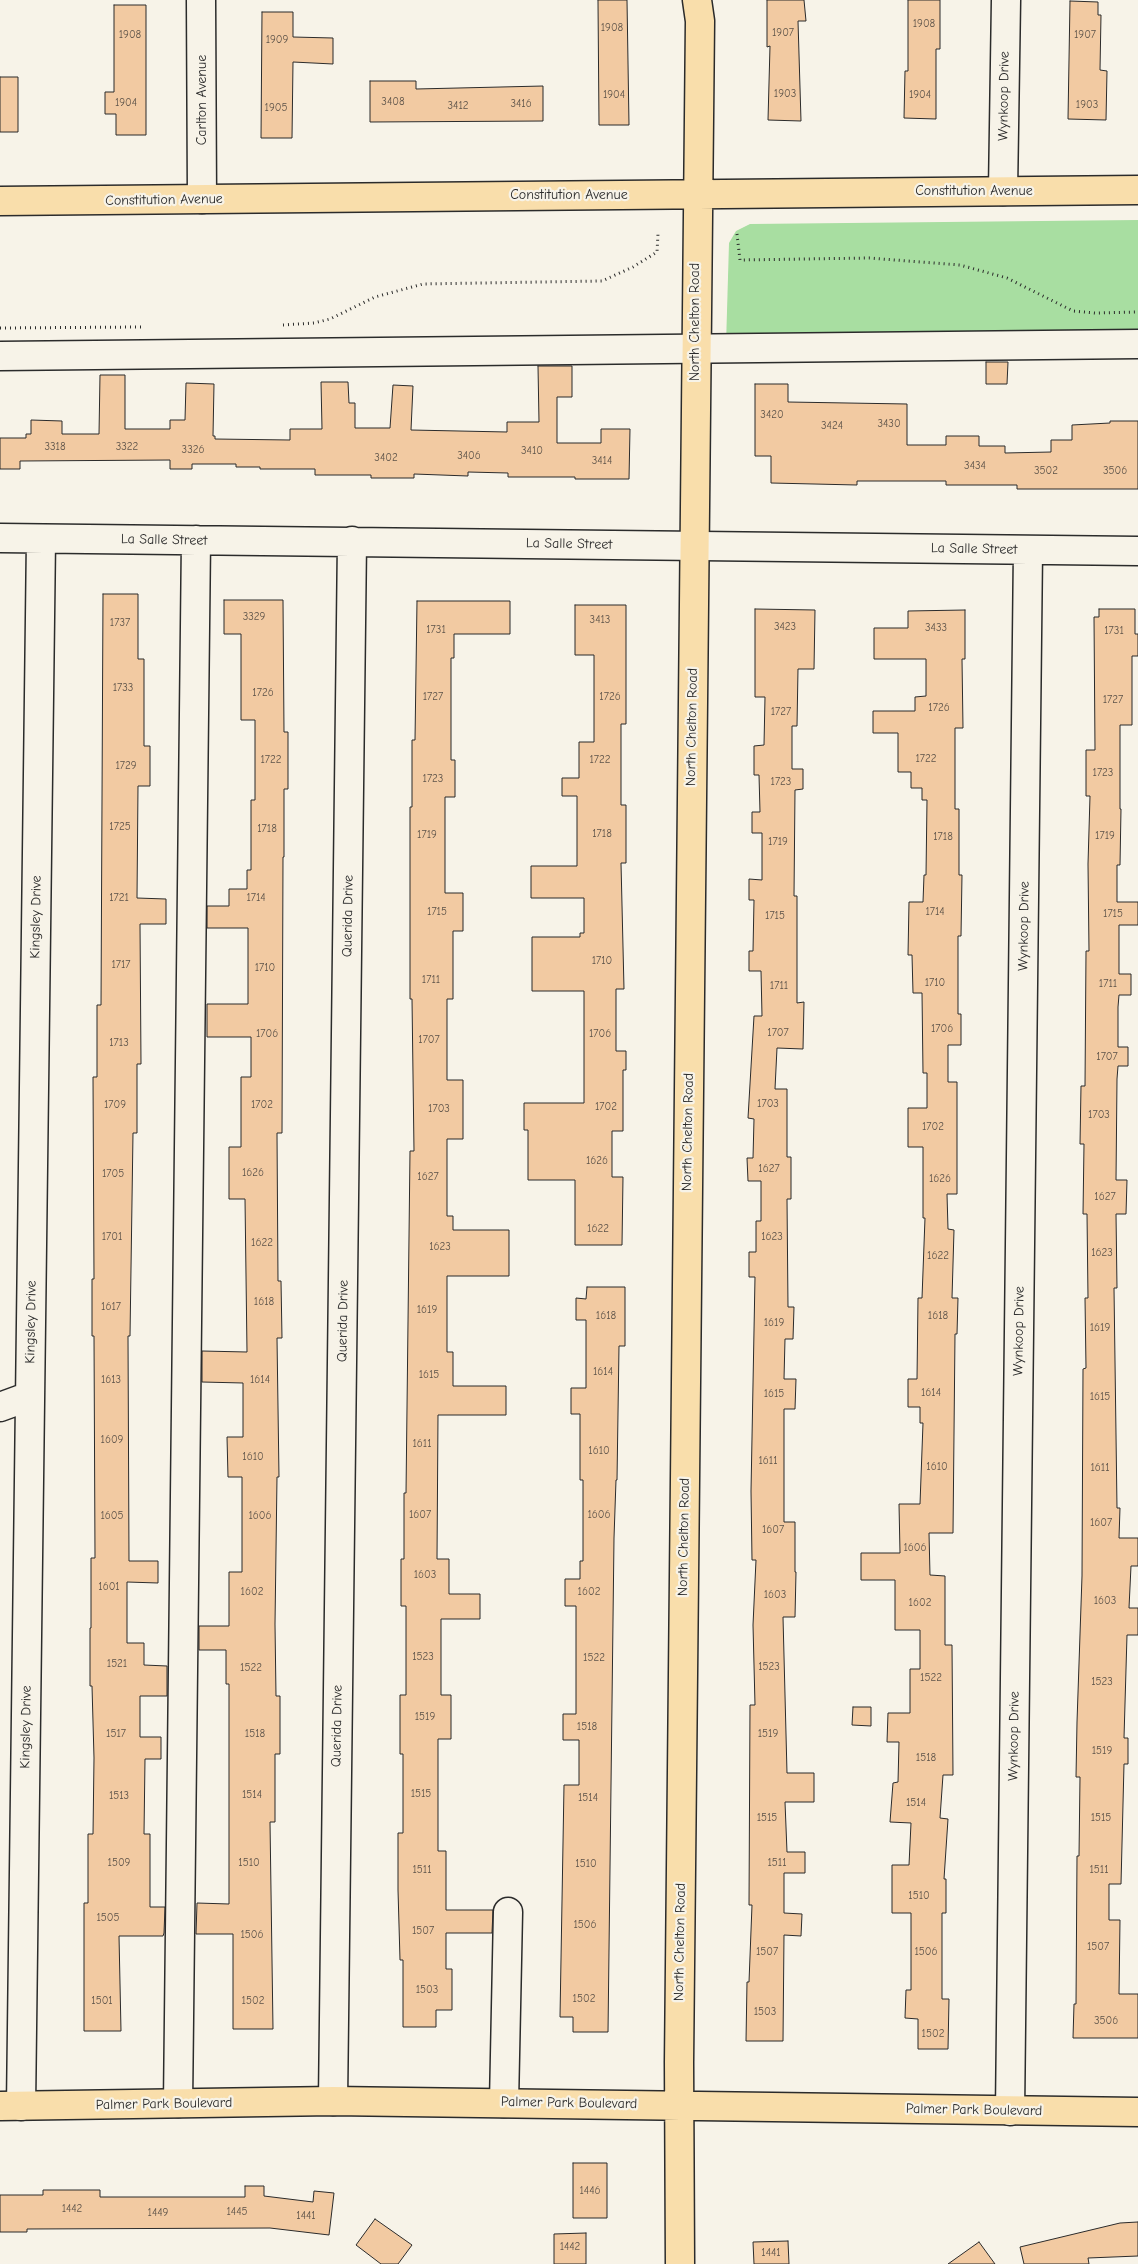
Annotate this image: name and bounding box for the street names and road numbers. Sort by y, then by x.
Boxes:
street label: Wynkoop Drive [995,51,1013,141]
street label: Carlton Avenue [194,55,210,145]
street label: Constitution Avenue [915,183,1033,199]
street label: Constitution Avenue [510,187,628,203]
street label: Constitution Avenue [105,191,223,209]
street label: North Chelton Road [687,263,703,381]
street label: La Salle Street [121,531,207,549]
street label: La Salle Street [526,535,612,553]
street label: La Salle Street [931,540,1017,558]
street label: North Chelton Road [683,668,701,786]
street label: Kingsley Drive [27,875,45,959]
street label: Querida Drive [339,875,357,957]
street label: Wynkoop Drive [1015,881,1033,971]
street label: North Chelton Road [679,1073,697,1191]
street label: Kingsley Drive [22,1280,40,1364]
street label: Querida Drive [334,1280,352,1362]
street label: Wynkoop Drive [1010,1286,1028,1376]
street label: North Chelton Road [675,1478,693,1596]
street label: Kingsley Drive [17,1685,35,1769]
street label: Querida Drive [328,1685,346,1767]
street label: Wynkoop Drive [1005,1691,1023,1781]
street label: North Chelton Road [671,1883,689,2001]
street label: Palmer Park Boulevard [501,2093,637,2113]
street label: Palmer Park Boulevard [96,2094,232,2114]
street label: Palmer Park Boulevard [906,2100,1042,2120]

